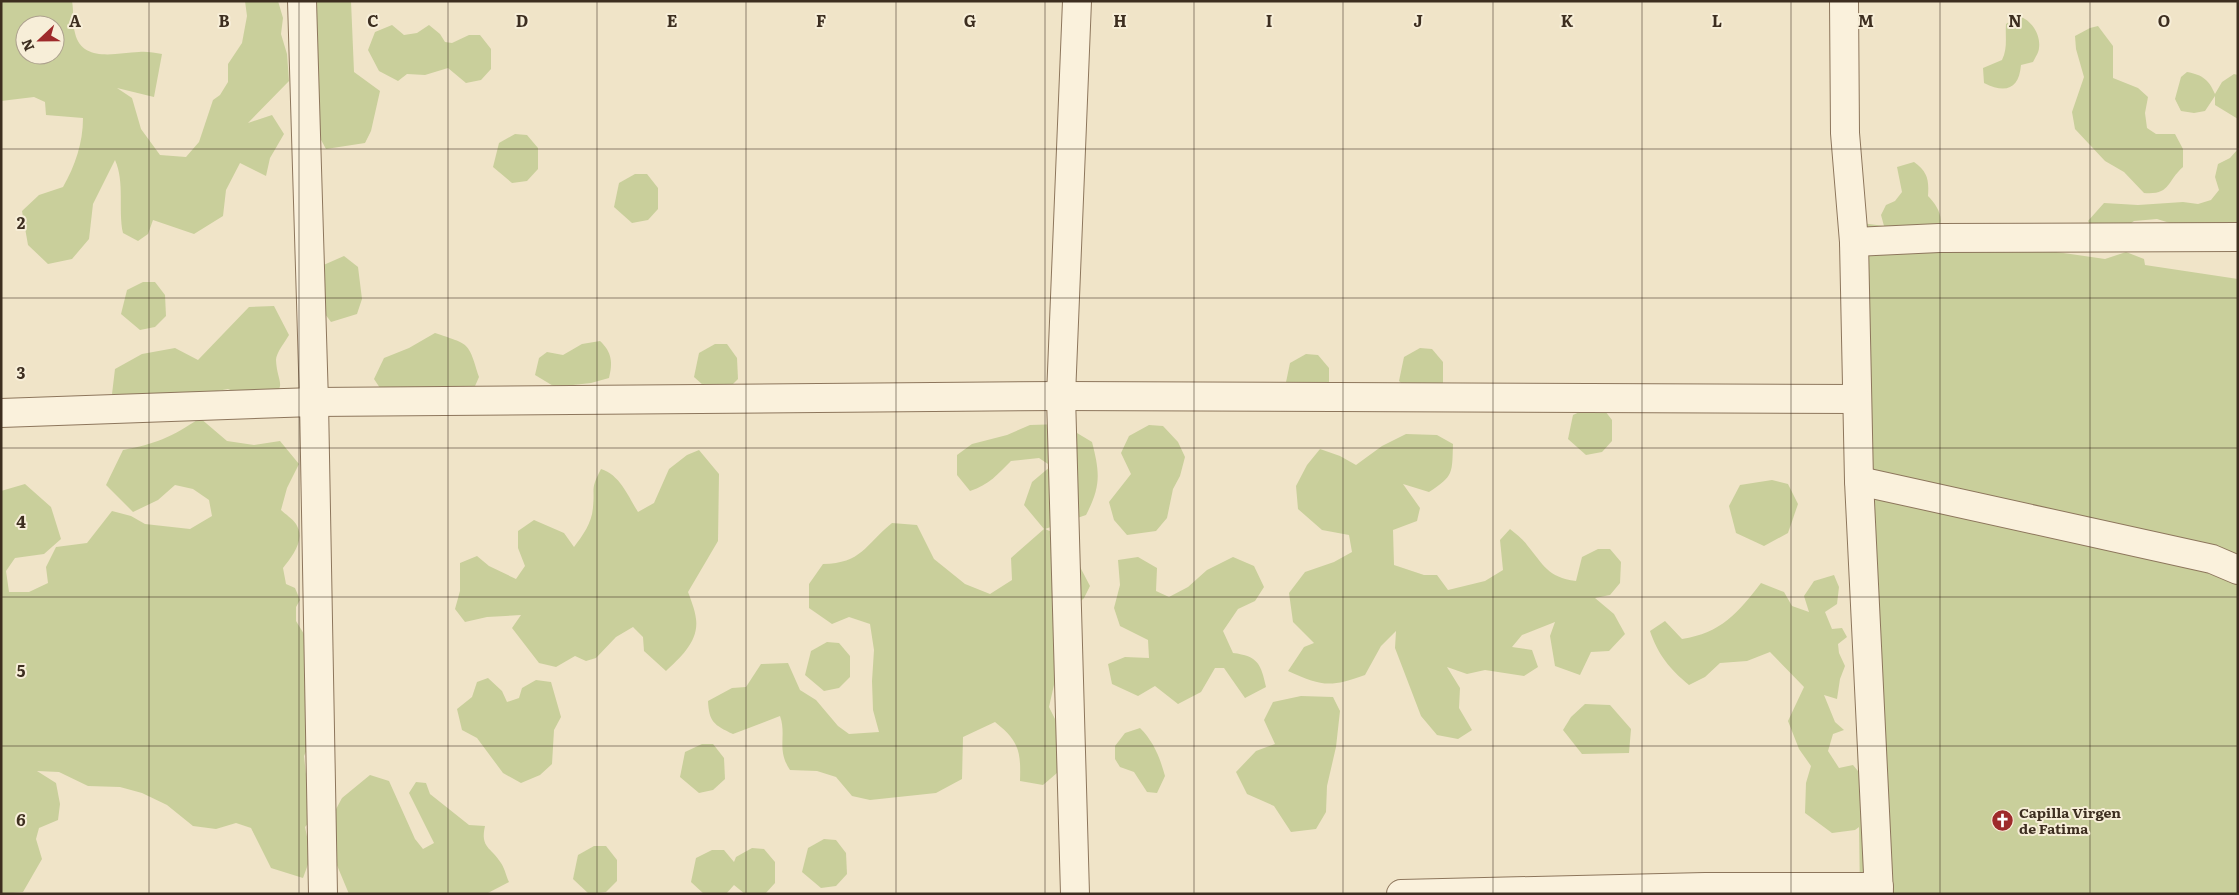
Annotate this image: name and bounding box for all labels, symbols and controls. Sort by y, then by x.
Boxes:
text: A [69,8,81,32]
text: B [218,8,230,32]
text: C [367,8,379,32]
text: D [516,8,528,32]
text: E [667,8,678,32]
text: F [816,8,826,32]
text: G [964,8,976,32]
text: H [1113,8,1127,32]
text: I [1266,8,1272,32]
text: J [1413,8,1423,32]
text: K [1561,8,1574,32]
text: L [1712,8,1722,32]
text: M [1858,8,1874,32]
text: N [2008,8,2022,32]
text: O [2158,8,2170,32]
north arrow [15,15,65,65]
text: N [15,36,38,54]
text: 2 [17,210,26,234]
text: 3 [17,360,26,384]
text: 4 [16,509,26,533]
text: 5 [17,658,26,682]
place label: Capilla Virgen de Fatima [2019,802,2121,838]
text: 6 [16,807,26,831]
church icon: Capilla Virgen de Fatima [1991,809,2015,833]

